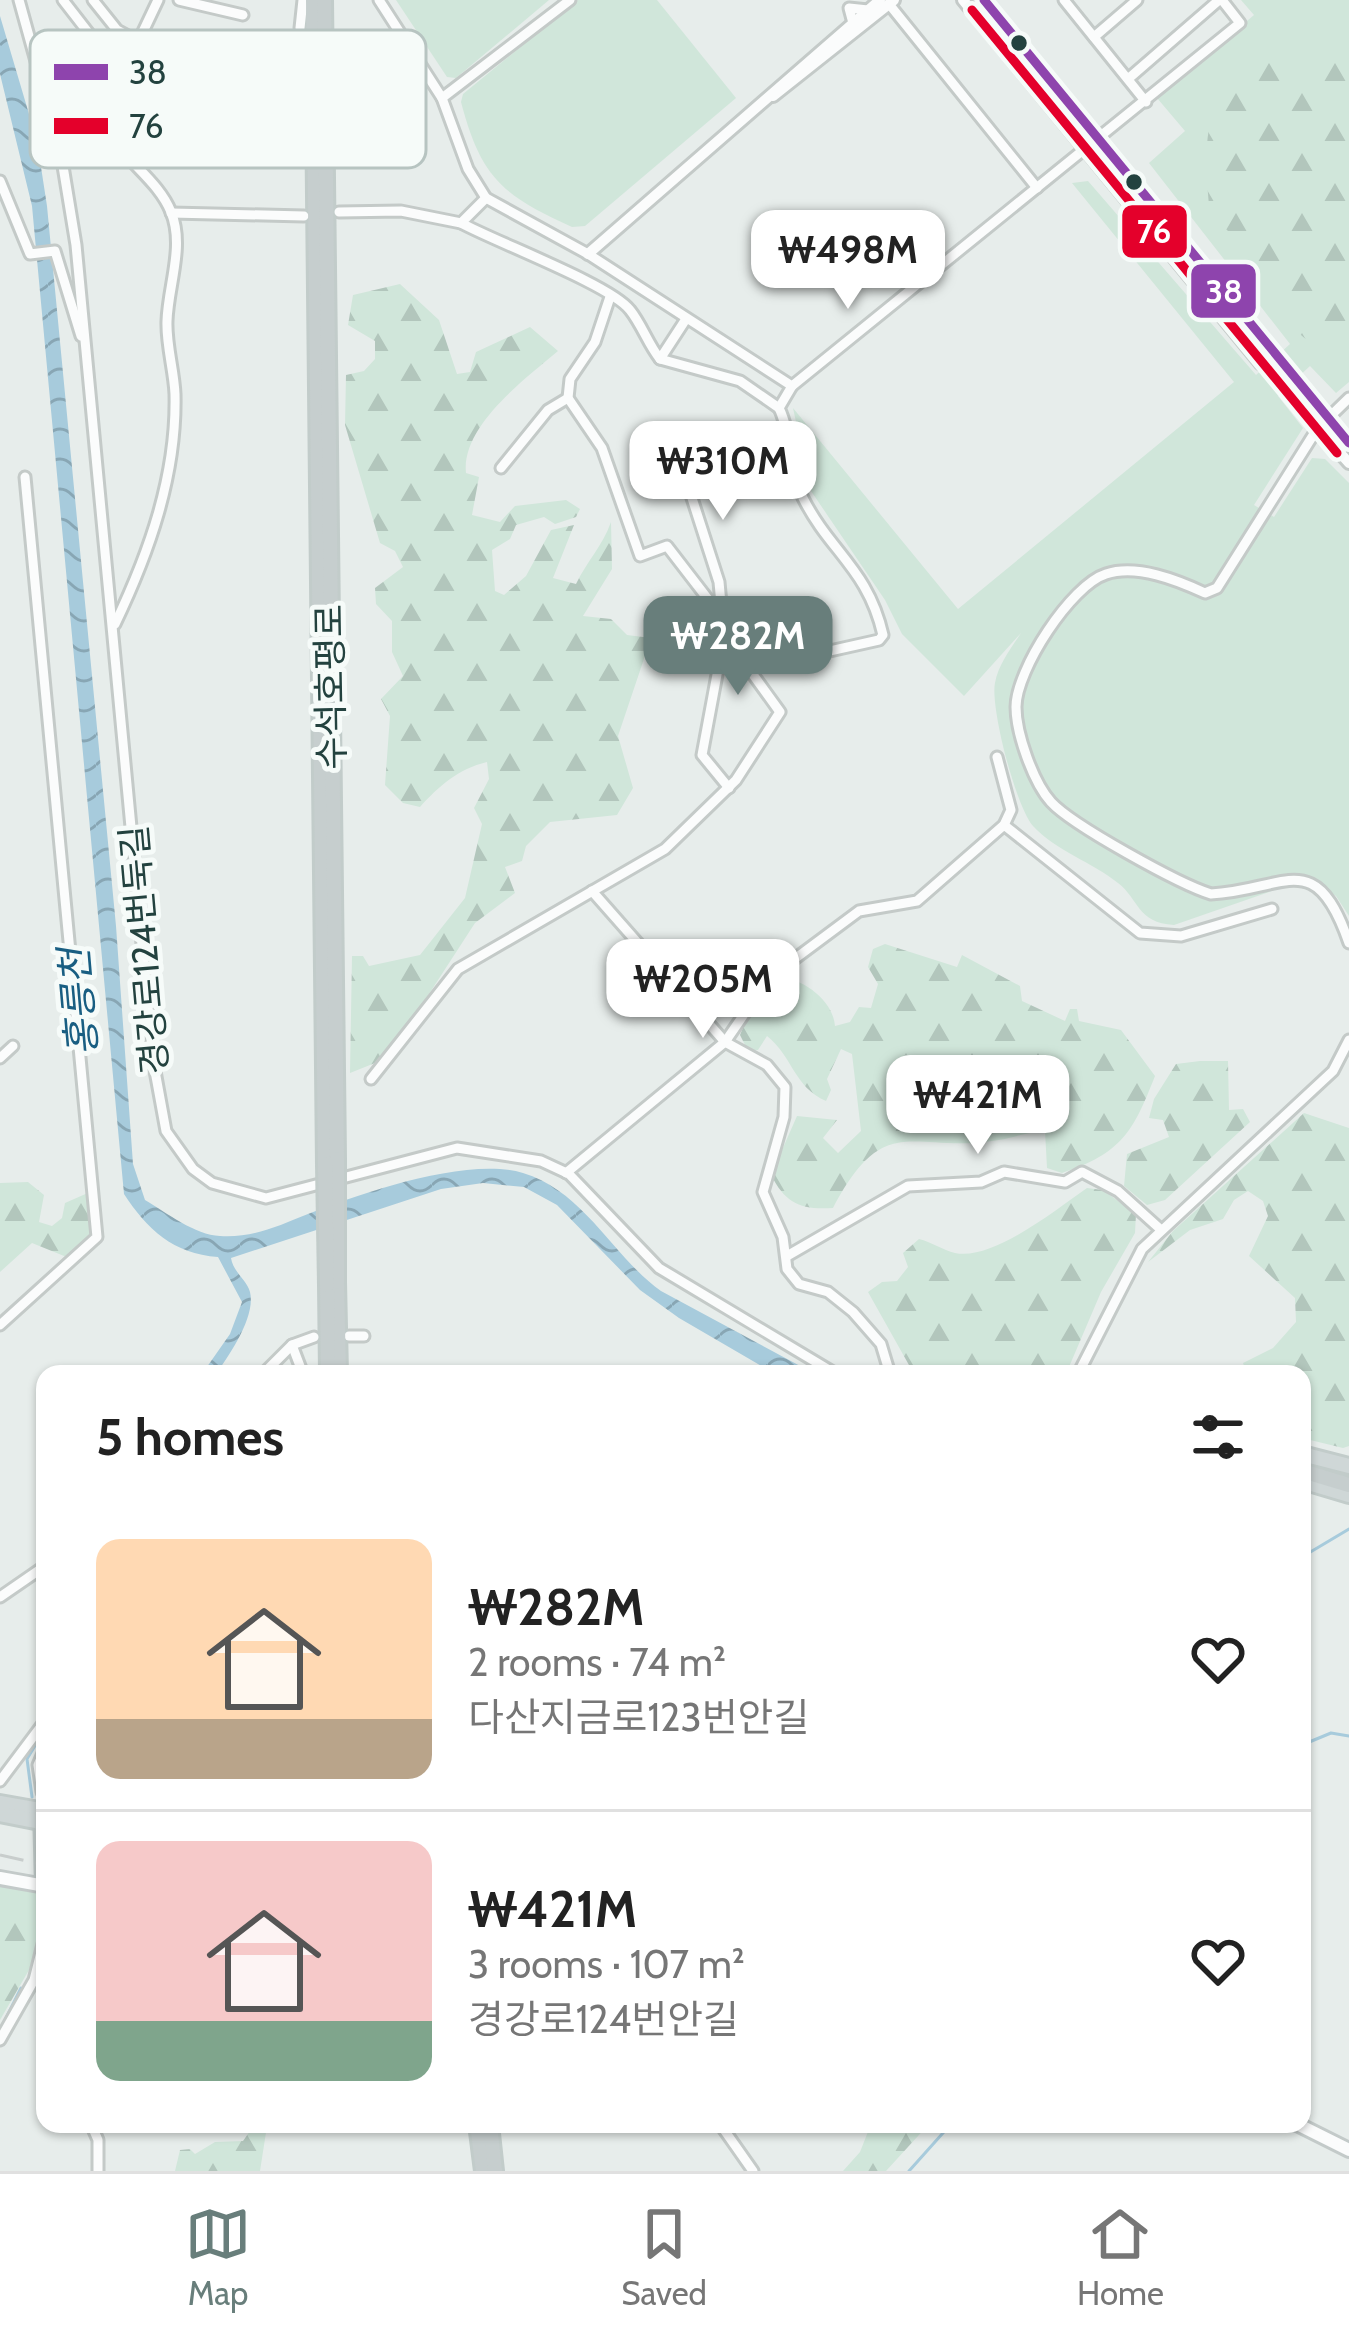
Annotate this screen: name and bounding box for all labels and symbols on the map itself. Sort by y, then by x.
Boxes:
legend [30,30,426,168]
unlabelled marker [1008,32,1030,54]
text: 38 [129,52,167,92]
text: 76 [129,106,164,146]
unlabelled marker [1123,171,1145,193]
line badge: 76 [1120,203,1189,260]
pin: ₩498M [764,210,932,312]
text: 76 [1137,211,1171,251]
line badge: 38 [1189,262,1258,320]
text: 38 [1205,271,1243,311]
pin: ₩310M [639,421,807,523]
pin: ₩282M [654,596,822,698]
street label: 수석호평로 [307,604,353,770]
street label: 경강로124번둑길 [111,823,177,1077]
pin: ₩205M [619,939,787,1041]
water label: 홍릉천 [49,942,107,1058]
pin: ₩421M [894,1055,1062,1157]

